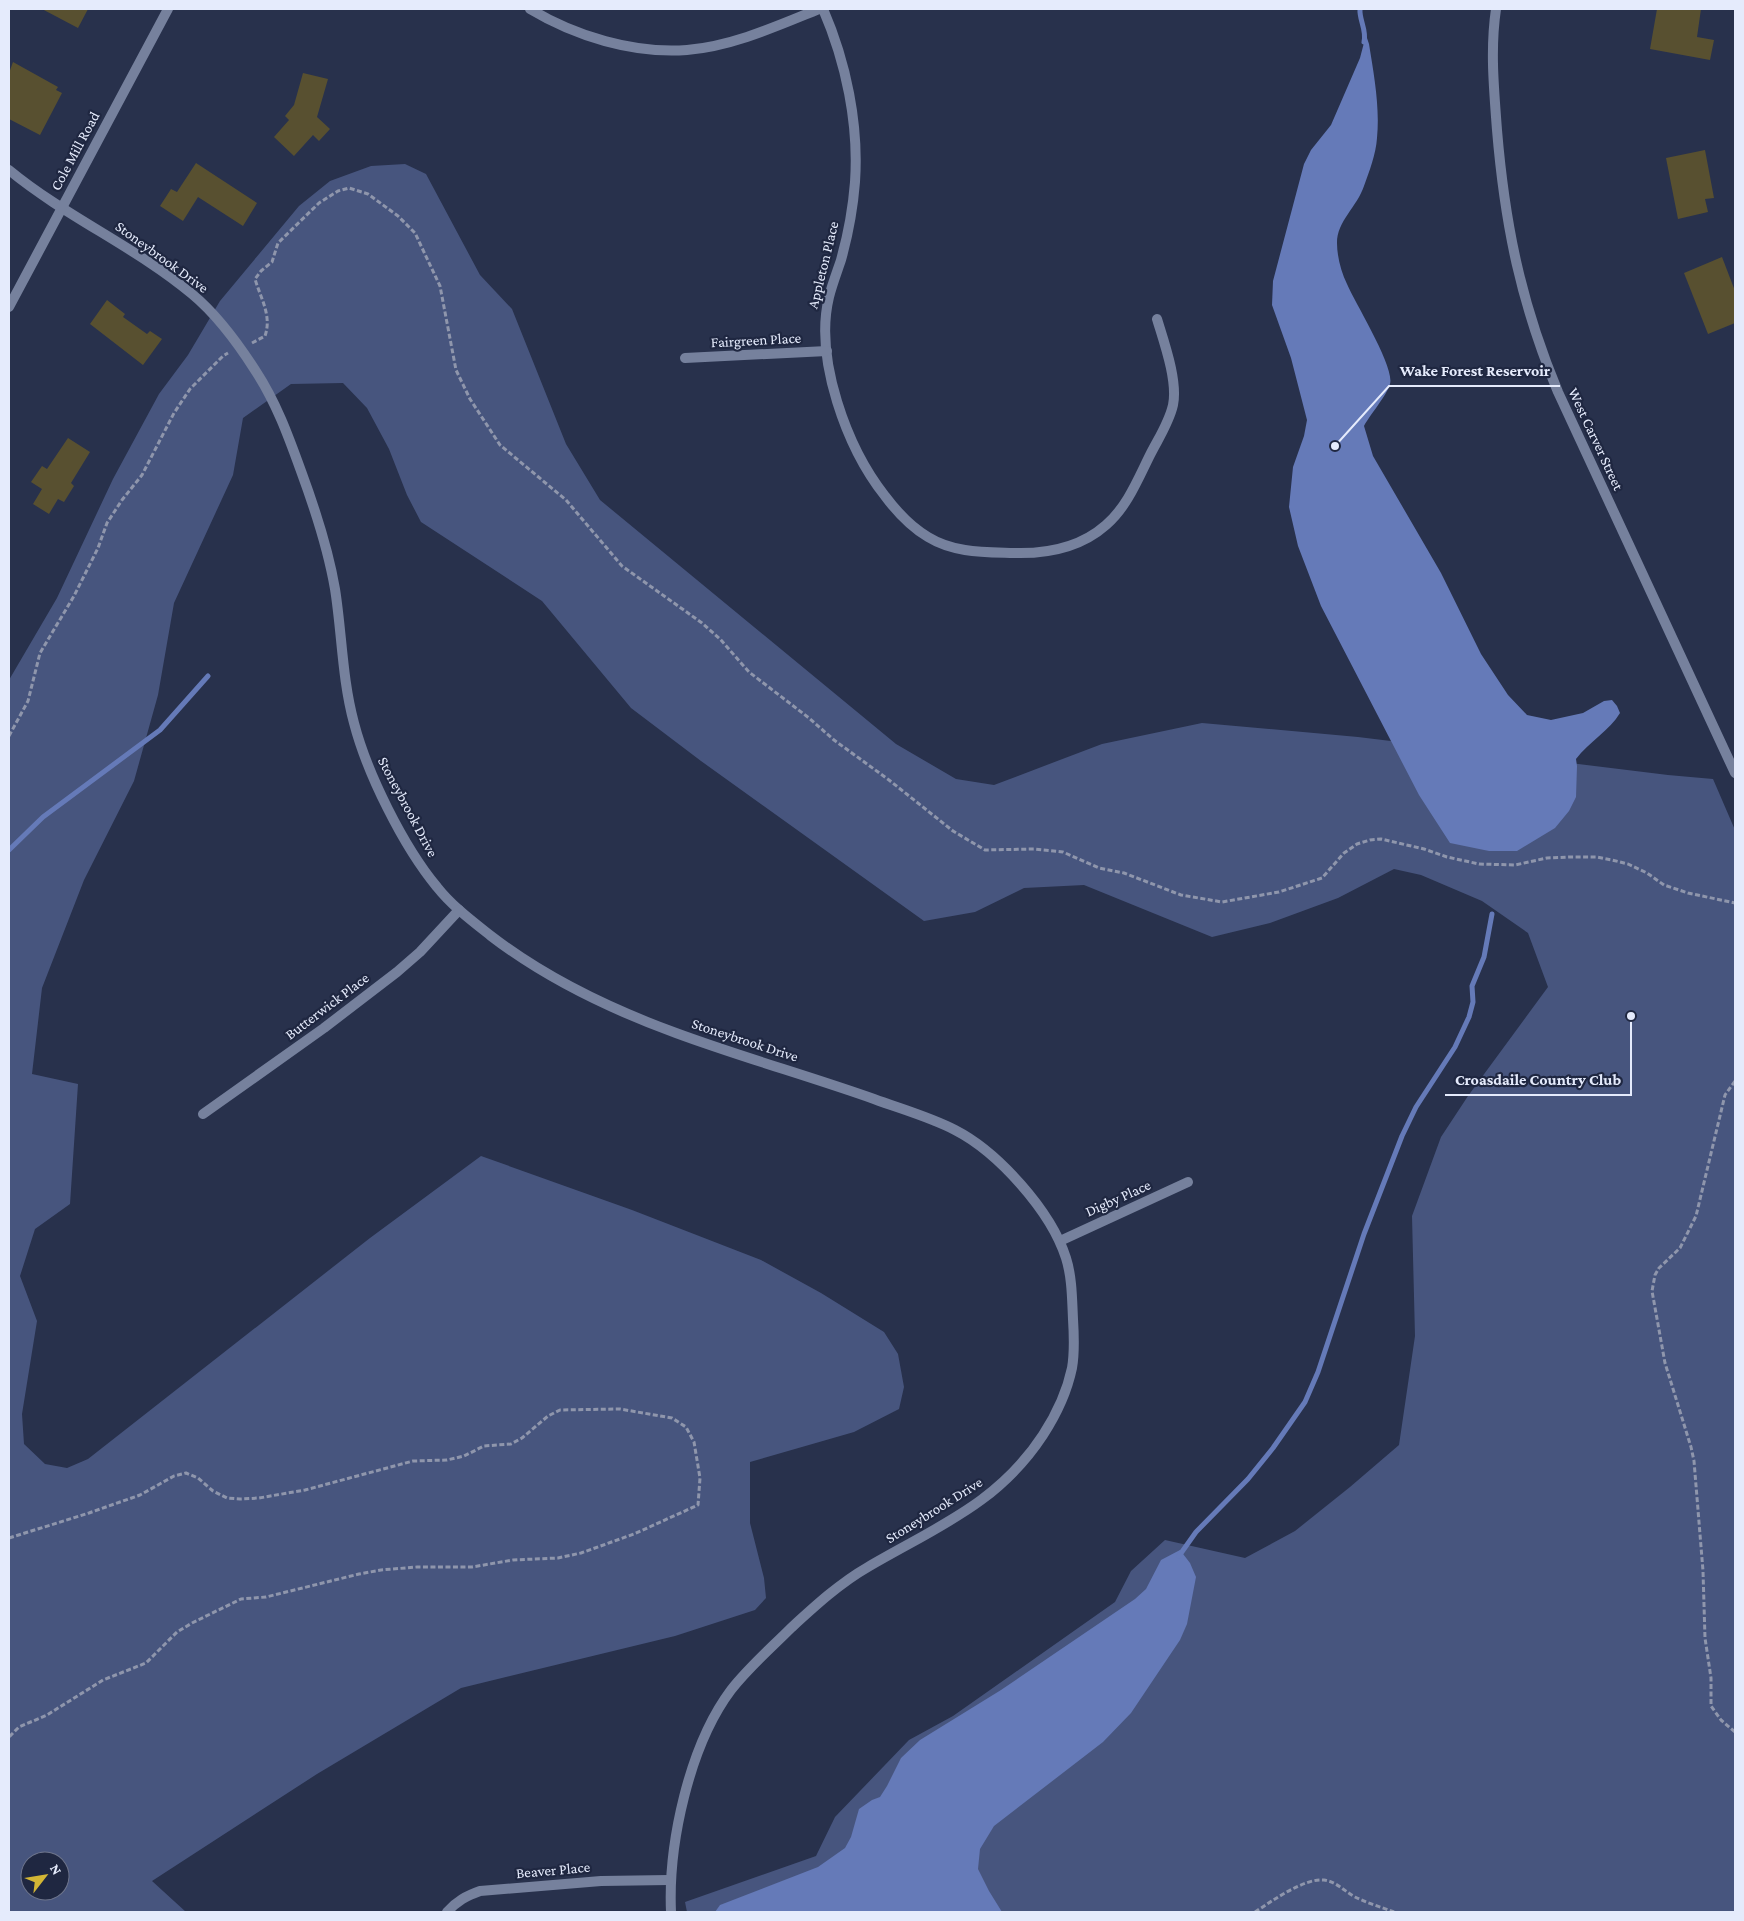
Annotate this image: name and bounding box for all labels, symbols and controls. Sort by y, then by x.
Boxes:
street label: Cole Mill Road [48,109,103,193]
street label: Stoneybrook Drive [112,218,212,297]
street label: Appleton Place [804,219,843,310]
street label: Fairgreen Place [710,330,802,351]
callout: Wake Forest Reservoir [1389,355,1560,386]
text: Wake Forest Reservoir [1399,362,1551,379]
street label: West Carver Street [1565,385,1627,494]
street label: Stoneybrook Drive [374,754,441,861]
street label: Butterwick Place [282,969,372,1043]
street label: Stoneybrook Drive [689,1015,801,1066]
callout: Croasdaile Country Club [1445,1064,1631,1095]
text: Croasdaile Country Club [1455,1071,1621,1088]
street label: Digby Place [1083,1176,1154,1220]
street label: Stoneybrook Drive [883,1474,986,1547]
north arrow [20,1851,70,1901]
street label: Beaver Place [515,1859,591,1881]
text: N [47,1861,66,1878]

